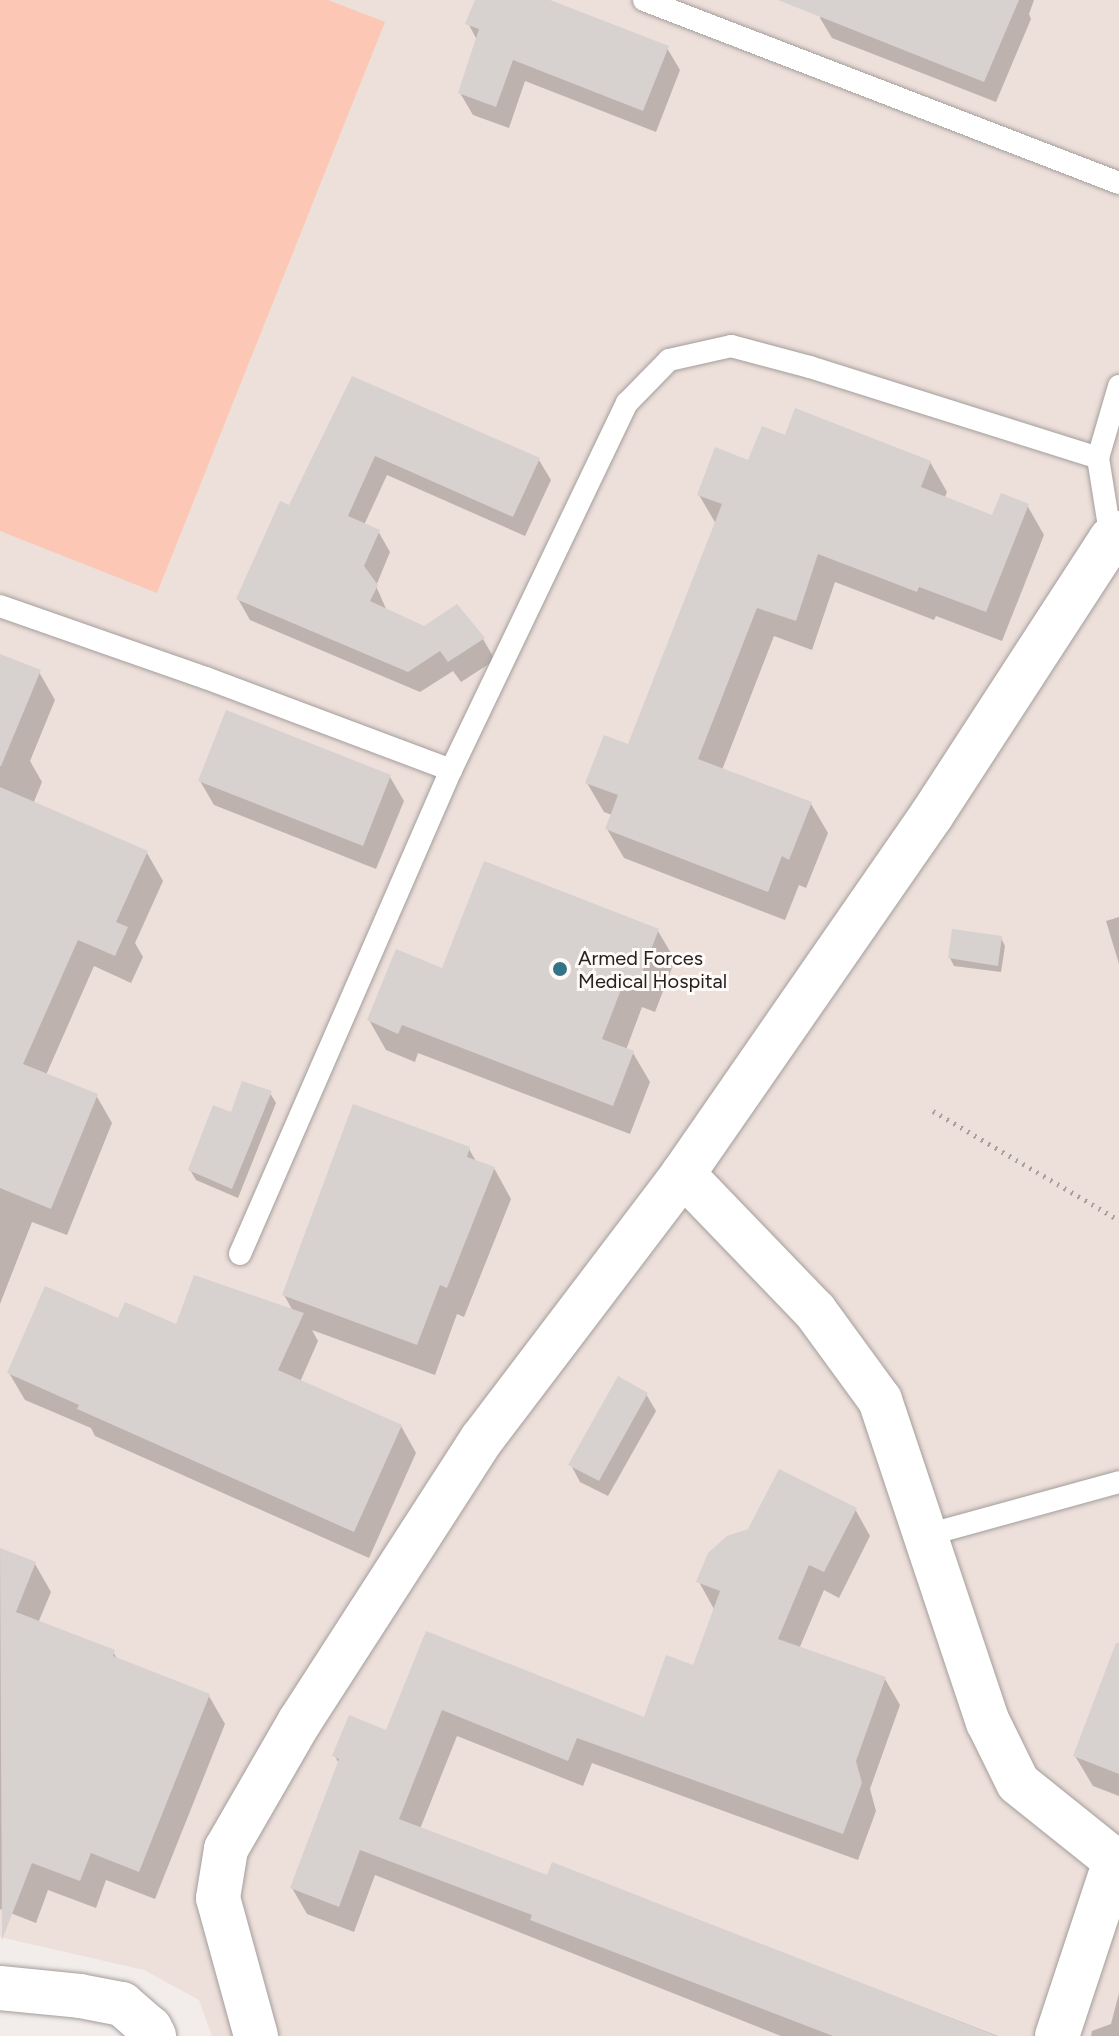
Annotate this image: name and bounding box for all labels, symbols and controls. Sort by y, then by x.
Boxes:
place label: Armed Forces Medical Hospital [578,946,727,993]
marker: Armed Forces Medical Hospital [549,958,571,980]

